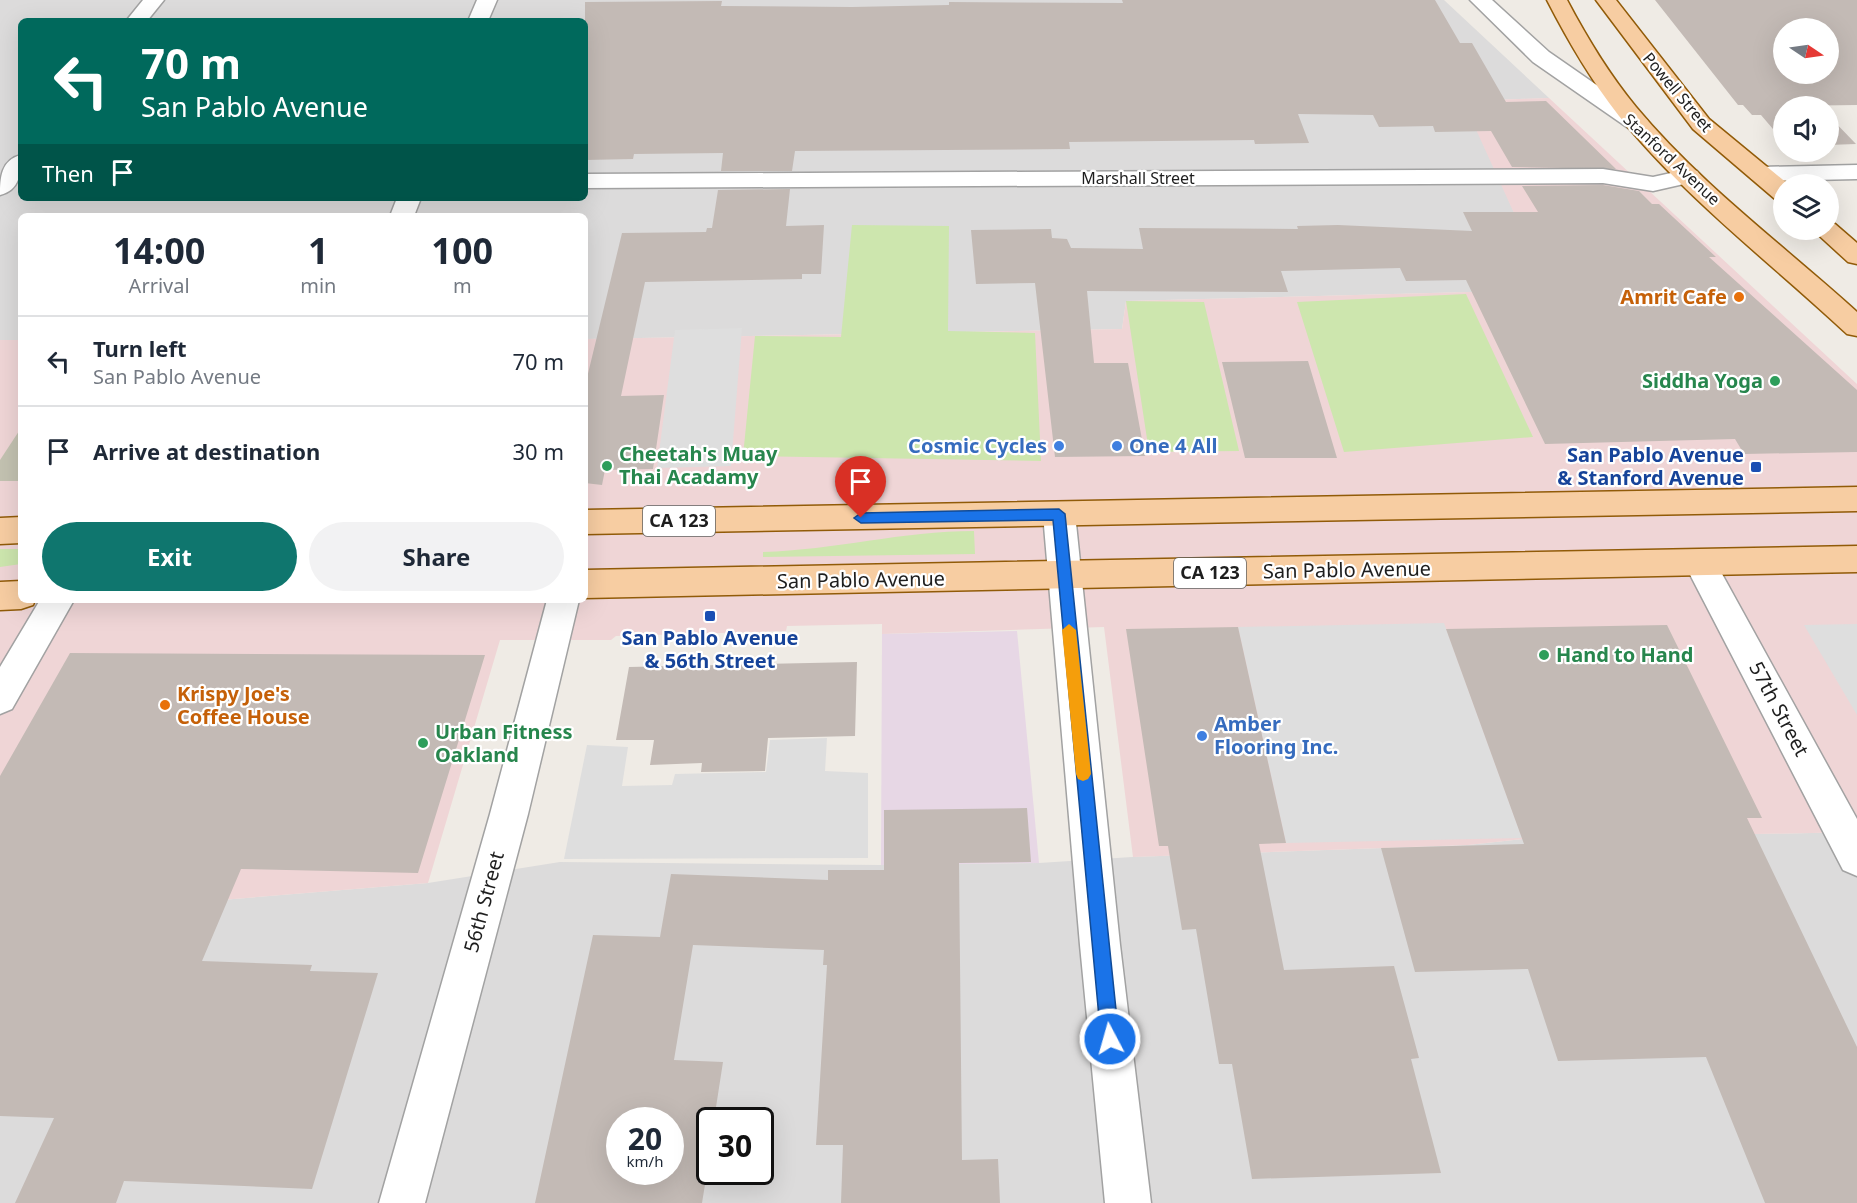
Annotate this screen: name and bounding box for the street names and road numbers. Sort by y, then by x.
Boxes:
street label: Powell Street [1638,47,1718,137]
street label: Stanford Avenue [1619,108,1725,210]
street label: Marshall Street [1081,167,1195,189]
road number: CA 123 [643,506,715,536]
street label: San Pablo Avenue [1263,555,1431,584]
road number: CA 123 [1174,558,1246,588]
street label: San Pablo Avenue [777,565,945,594]
street label: 57th Street [1743,657,1816,761]
street label: 56th Street [457,848,510,955]

